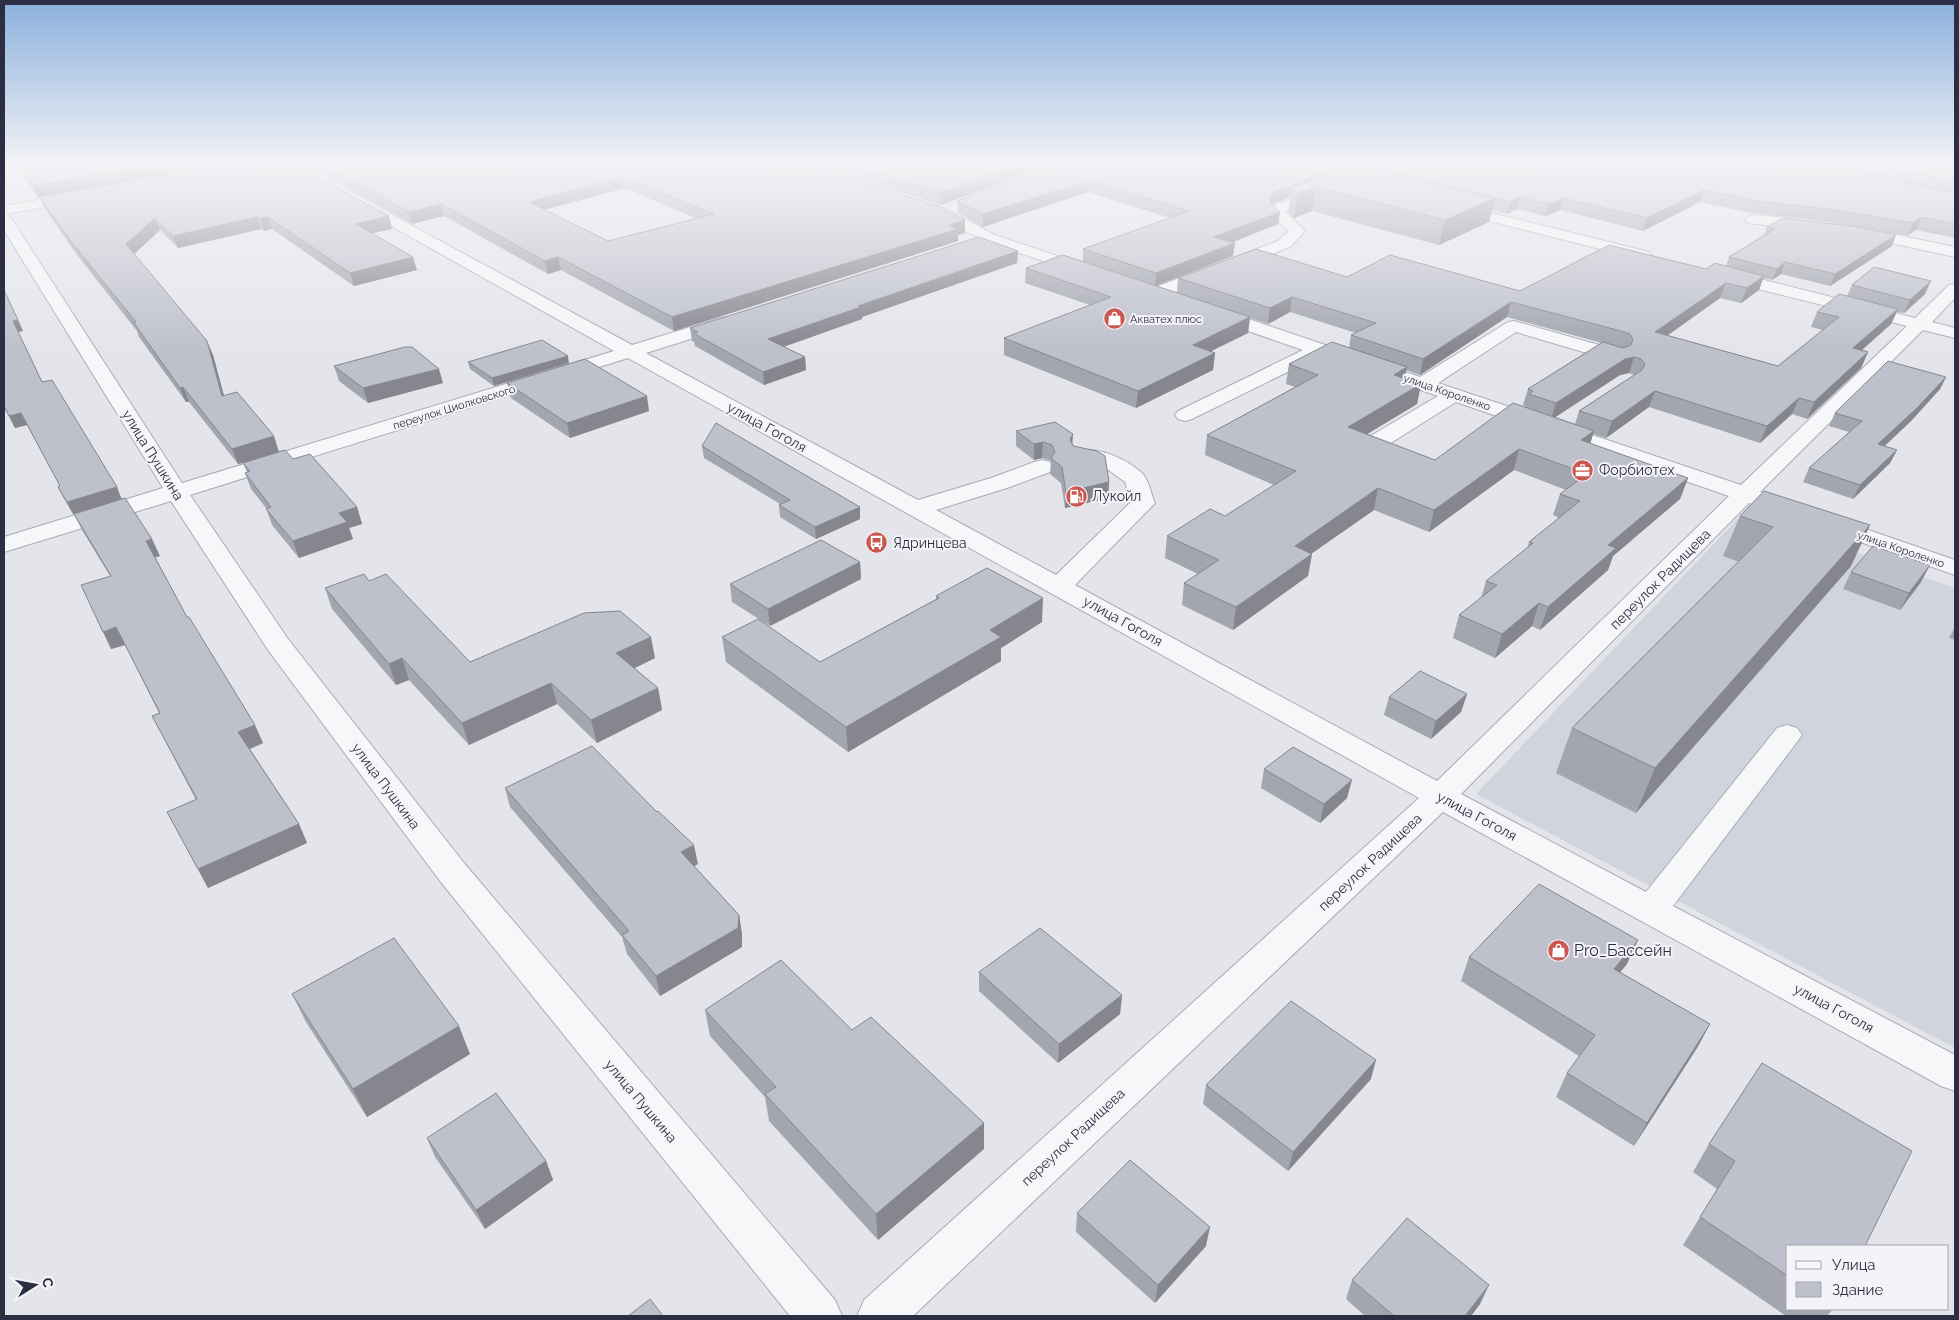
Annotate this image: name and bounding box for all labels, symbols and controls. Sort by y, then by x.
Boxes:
shop icon: Акватех плюс [1102,307,1126,331]
place label: Акватех плюс [1130,313,1202,326]
street label: улица Короленко [1401,371,1493,414]
street label: переулок Циолковского [391,383,517,432]
street label: улица Гоголя [725,399,809,455]
street label: улица Пушкина [119,407,187,503]
office icon: Форбиотех [1571,458,1595,482]
place label: Форбиотех [1599,462,1674,478]
fuel station icon: Лукойл [1064,484,1088,508]
place label: Лукойл [1092,488,1141,504]
street label: переулок Радищева [1607,526,1713,632]
street label: улица Короленко [1855,528,1947,571]
bus stop icon: Ядринцева [865,531,889,555]
place label: Ядринцева [893,535,967,551]
street label: улица Гоголя [1081,593,1165,649]
street label: улица Пушкина [349,740,423,832]
street label: улица Гоголя [1434,788,1520,844]
street label: переулок Радищева [1315,810,1425,914]
shop icon: Pro_Бассейн [1546,938,1570,962]
place label: Pro_Бассейн [1574,941,1672,960]
street label: улица Гоголя [1791,980,1877,1036]
street label: улица Пушкина [602,1056,680,1146]
street label: переулок Радищева [1018,1085,1128,1189]
legend [1786,1245,1949,1310]
text: Улица [1832,1256,1876,1274]
north arrow [10,1260,60,1310]
text: С [39,1276,57,1289]
text: Здание [1832,1281,1884,1299]

